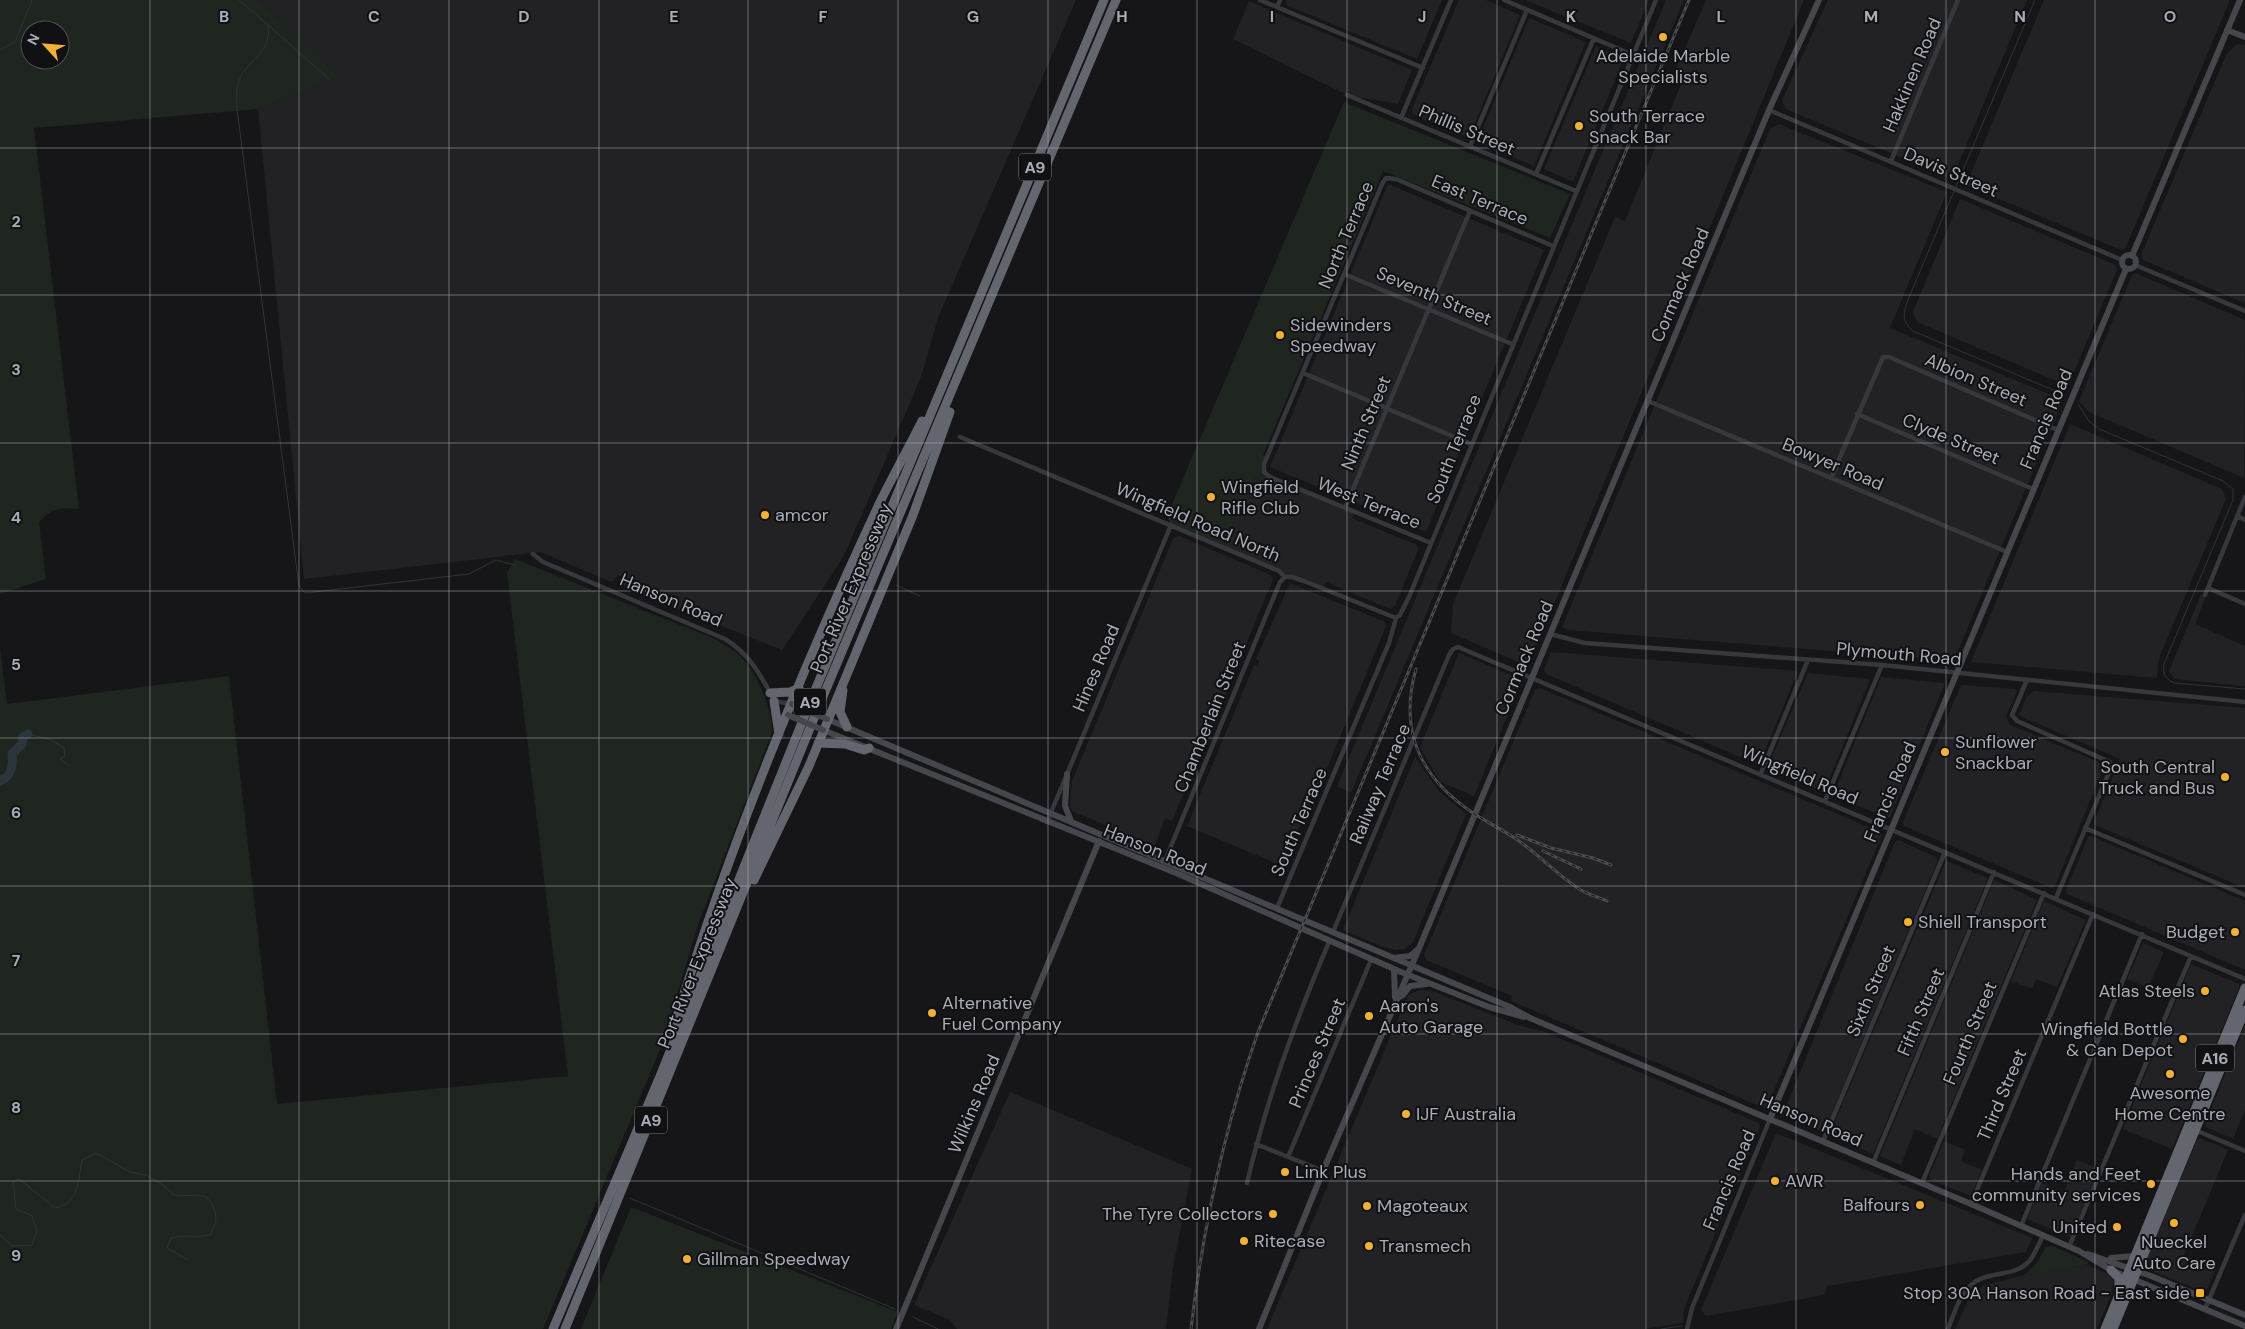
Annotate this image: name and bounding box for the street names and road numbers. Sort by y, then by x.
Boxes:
street label: Hakkinen Road [1877,14,1947,136]
street label: Phillis Street [1415,99,1519,161]
street label: Davis Street [1900,141,2002,203]
road number: A9 [1019,154,1051,180]
street label: East Terrace [1428,169,1532,231]
street label: North Terrace [1313,178,1379,292]
street label: Cormack Road [1645,224,1715,346]
street label: Seventh Street [1373,261,1495,331]
street label: Albion Street [1921,348,2031,412]
street label: Francis Road [2014,365,2078,473]
street label: Ninth Street [1335,372,1397,474]
street label: South Terrace [1421,391,1487,507]
street label: Clyde Street [1899,408,2003,470]
street label: Bowyer Road [1779,432,1887,496]
street label: West Terrace [1314,471,1424,535]
street label: Wingfield Road North [1112,476,1284,568]
street label: Port River Expressway [804,499,898,677]
street label: Hanson Road [616,568,726,632]
street label: Cormack Road [1489,597,1559,719]
street label: Hines Road [1067,621,1125,715]
street label: Plymouth Road [1835,637,1963,671]
street label: Chamberlain Street [1169,638,1251,796]
road number: A9 [794,689,826,716]
street label: Railway Terrace [1344,720,1416,848]
street label: Francis Road [1858,738,1922,846]
street label: Wingfield Road [1738,740,1862,810]
street label: South Terrace [1265,764,1333,880]
street label: Hanson Road [1100,818,1210,882]
street label: Port River Expressway [652,874,742,1052]
street label: Sixth Street [1841,942,1901,1040]
street label: Fifth Street [1892,964,1950,1060]
street label: Fourth Street [1937,978,2003,1088]
street label: Princes Street [1283,994,1351,1112]
road number: A16 [2196,1044,2234,1072]
street label: Third Street [1972,1045,2032,1145]
street label: Wilkins Road [942,1051,1006,1157]
street label: Hanson Road [1756,1088,1866,1152]
road number: A9 [635,1106,667,1134]
street label: Francis Road [1697,1126,1761,1234]

